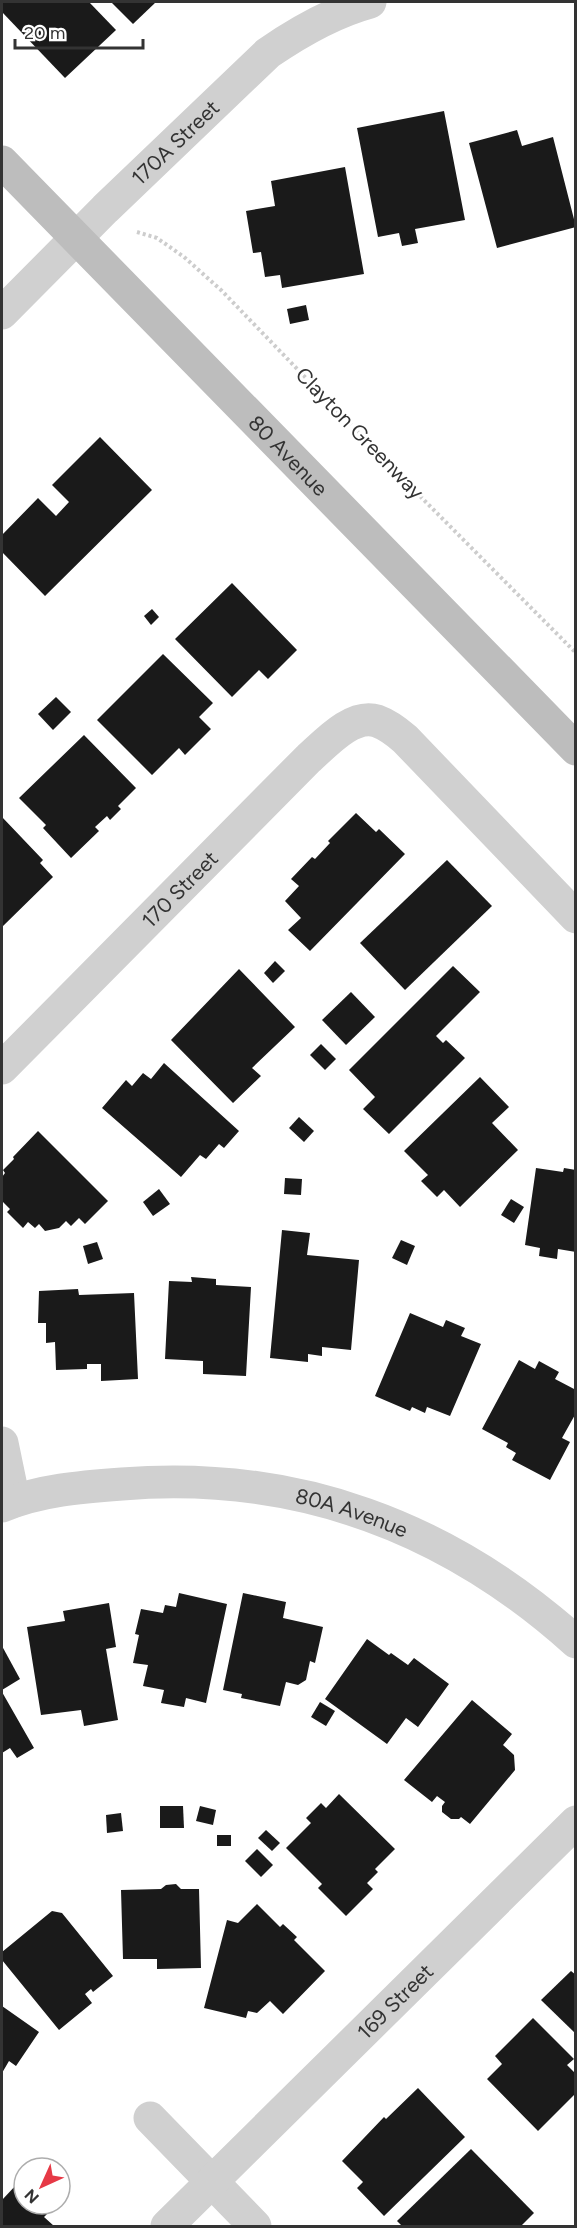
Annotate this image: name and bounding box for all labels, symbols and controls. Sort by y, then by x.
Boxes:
scale bar [15,12,142,50]
text: 20 m [24,22,65,44]
street label: 170A Street [126,95,224,190]
street label: Clayton Greenway [291,362,429,504]
street label: 80 Avenue [244,410,333,501]
street label: 170 Street [136,845,223,932]
street label: 80A Avenue [293,1482,412,1542]
street label: 169 Street [352,1958,438,2044]
north arrow [12,2156,72,2216]
text: N [21,2185,43,2207]

